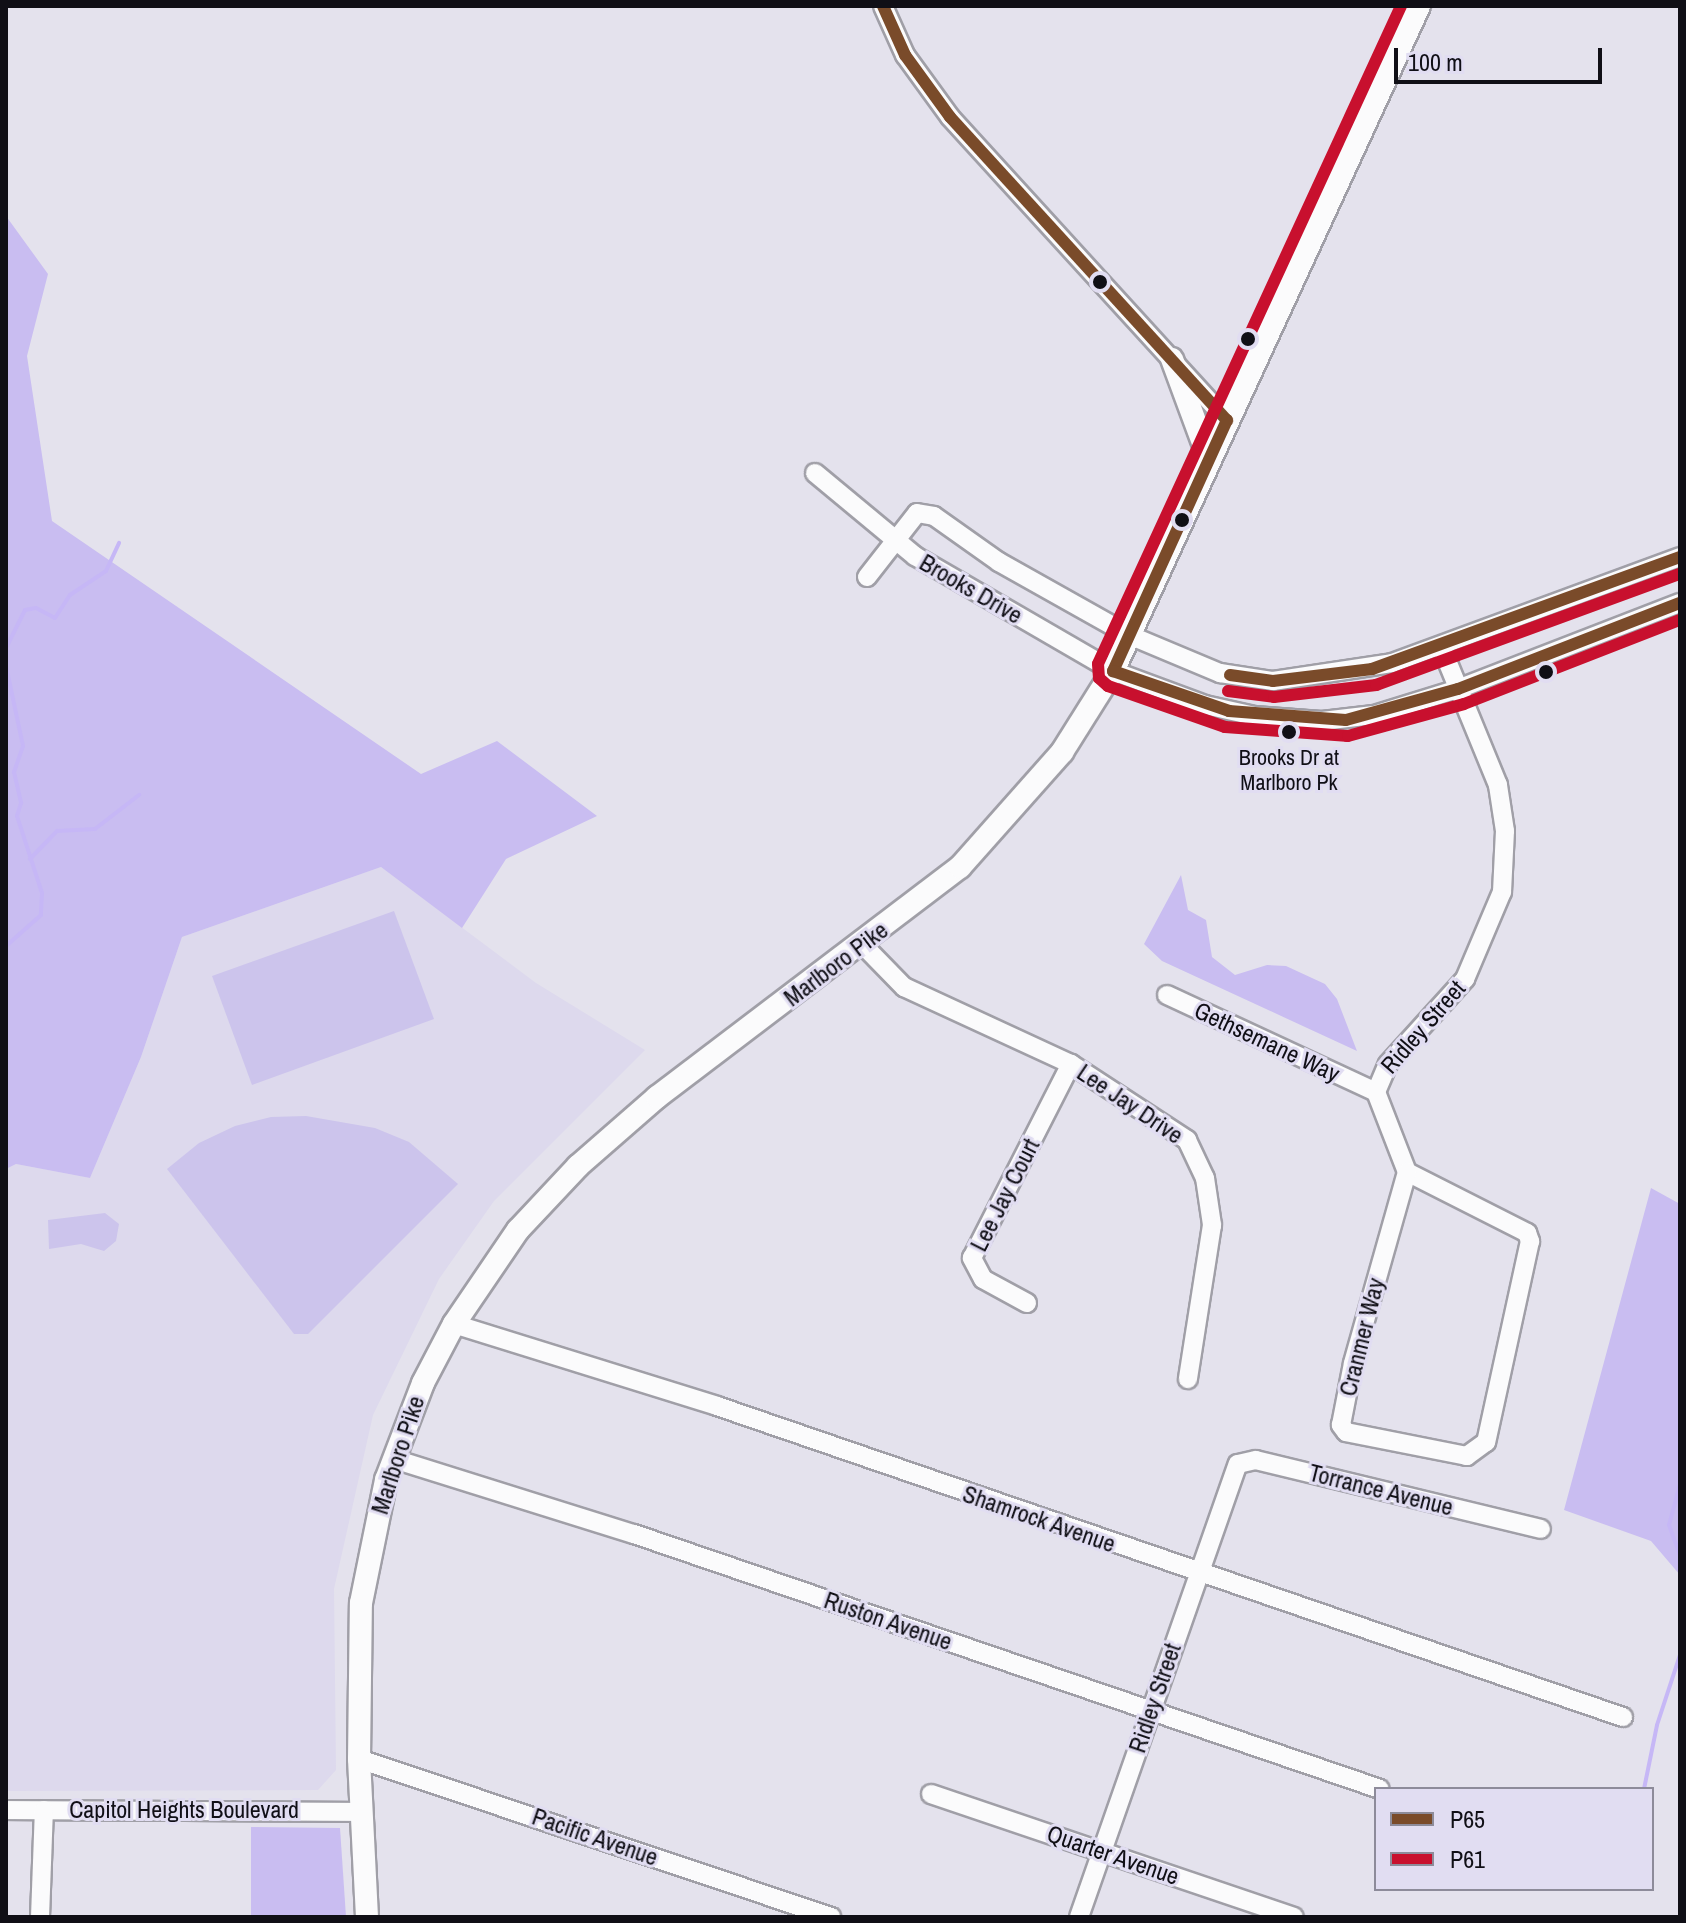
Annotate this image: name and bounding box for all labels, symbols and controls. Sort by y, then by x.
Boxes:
scale bar [1398,32,1606,82]
text: 100 m [1408,46,1463,78]
unlabelled marker [1092,274,1108,290]
unlabelled marker [1240,331,1256,347]
unlabelled marker [1174,512,1190,528]
street label: Brooks Drive [915,548,1027,630]
unlabelled marker [1538,664,1554,680]
marker: Brooks Dr at Marlboro Pk [1281,724,1297,740]
place label: Brooks Dr at Marlboro Pk [1239,744,1339,796]
street label: Marlboro Pike [778,916,894,1012]
street label: Ridley Street [1375,975,1471,1079]
street label: Gethsemane Way [1190,996,1344,1088]
street label: Lee Jay Drive [1072,1058,1188,1150]
street label: Lee Jay Court [964,1134,1046,1256]
street label: Cranmer Way [1333,1275,1391,1399]
street label: Marlboro Pike [365,1392,431,1518]
street label: Torrance Avenue [1306,1458,1456,1522]
street label: Shamrock Avenue [958,1479,1120,1559]
street label: Ruston Avenue [820,1586,956,1656]
street label: Ridley Street [1123,1640,1187,1756]
legend [1374,1787,1654,1891]
street label: Capitol Heights Boulevard [69,1796,299,1824]
street label: Pacific Avenue [528,1802,662,1872]
text: P65 [1450,1803,1485,1835]
street label: Quarter Avenue [1043,1819,1183,1891]
text: P61 [1450,1843,1485,1875]

